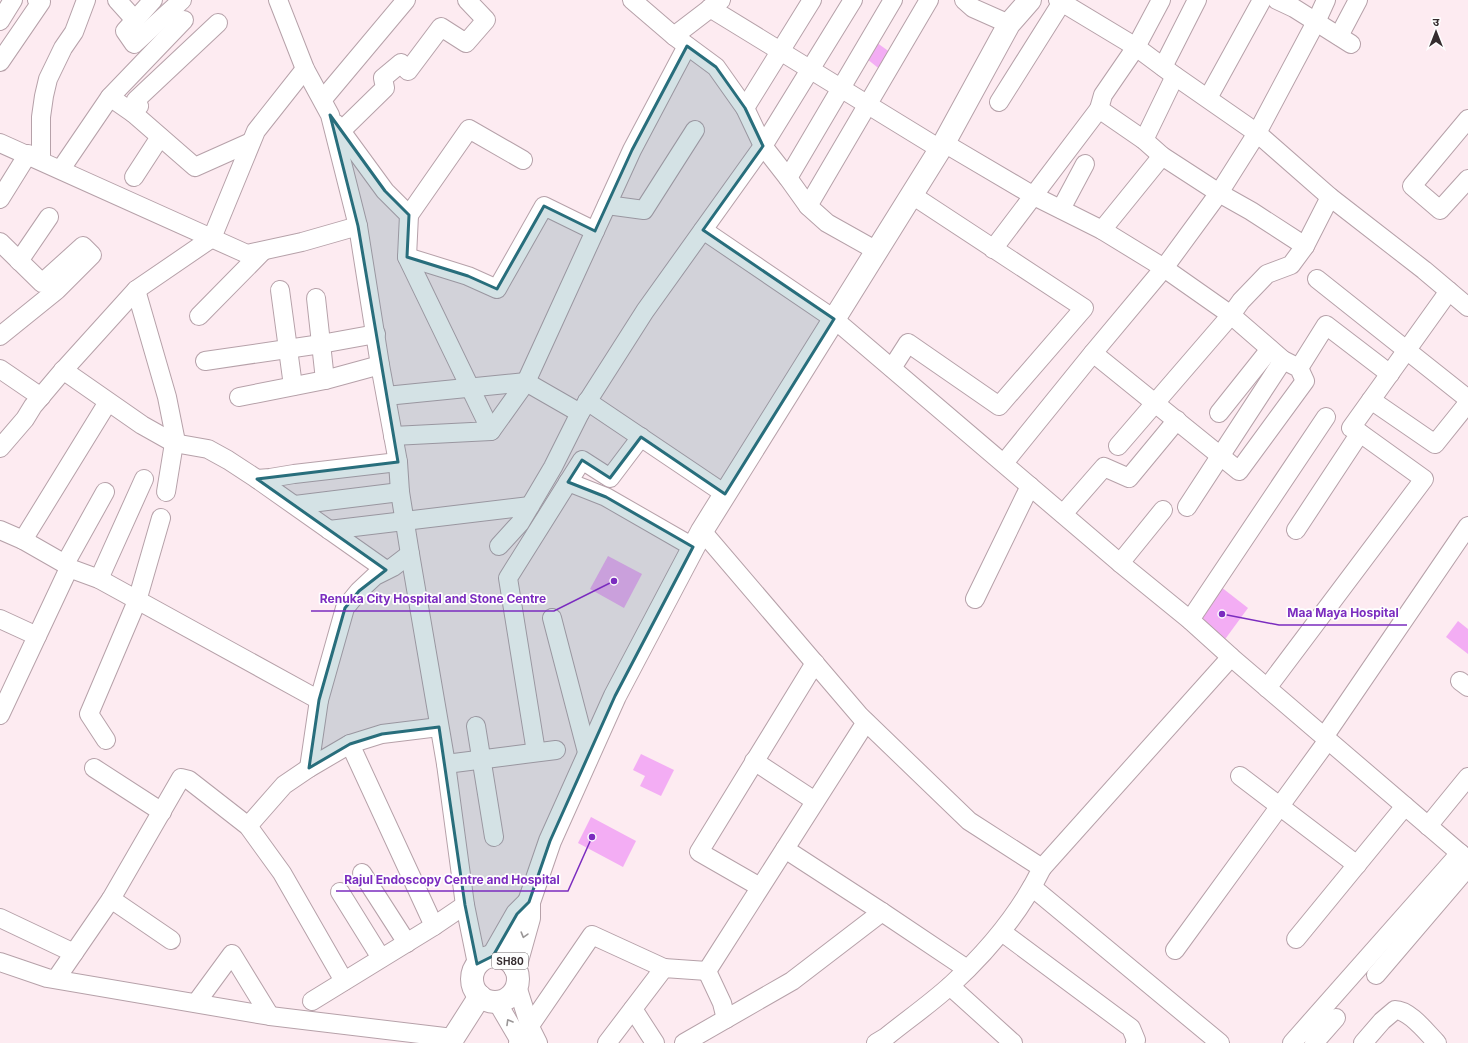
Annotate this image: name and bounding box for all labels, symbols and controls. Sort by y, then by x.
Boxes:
north arrow [1416,12,1456,52]
text: उ [1433,15,1440,29]
callout: Renuka City Hospital and Stone Centre [311,587,554,611]
text: Renuka City Hospital and Stone Centre [320,591,546,606]
callout: Maa Maya Hospital [1279,601,1407,625]
text: Maa Maya Hospital [1287,605,1399,620]
callout: Rajul Endoscopy Centre and Hospital [336,867,568,891]
text: Rajul Endoscopy Centre and Hospital [344,872,560,887]
one-way arrow [521,932,529,939]
road number: SH80 [492,953,528,969]
one-way arrow [506,1019,514,1026]

